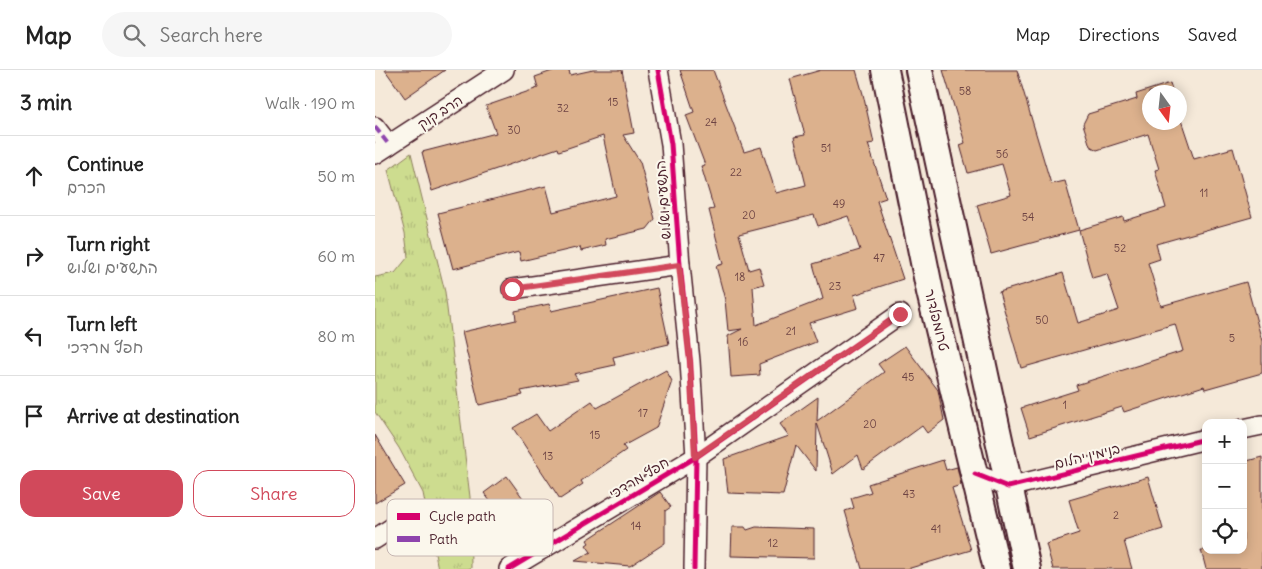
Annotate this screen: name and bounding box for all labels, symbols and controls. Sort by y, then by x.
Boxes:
search box [102,12,452,57]
text: Map [25,20,72,50]
icon: search [120,21,148,49]
text: Search here [160,23,263,47]
text: Map [1015,23,1050,46]
text: Directions [1078,23,1160,46]
text: Saved [1188,23,1237,46]
house number: 58 [959,84,971,98]
north arrow [1142,85,1187,130]
text: 3 min [20,89,72,116]
street label: הרב קוק [414,91,466,133]
text: Walk · 190 m [265,93,355,113]
house number: 15 [608,95,618,109]
house number: 32 [557,101,569,115]
house number: 24 [705,115,717,129]
house number: 30 [507,123,521,137]
house number: 51 [821,141,831,155]
house number: 56 [996,147,1008,161]
text: Continue [67,152,144,176]
street label: התשעים ושלוש [651,160,675,240]
icon: ahead [20,162,48,190]
house number: 22 [730,165,742,179]
text: 50 m [317,166,355,186]
text: הכרם [67,177,106,197]
house number: 11 [1200,186,1208,200]
house number: 49 [833,197,845,211]
house number: 20 [742,208,756,222]
house number: 54 [1022,210,1034,224]
text: Turn right [67,232,150,256]
house number: 52 [1114,241,1126,255]
icon: right [20,242,48,270]
text: 60 m [317,246,355,266]
house number: 47 [873,251,885,265]
text: התשעים ושלוש [67,257,158,277]
house number: 18 [735,270,745,284]
route start [501,278,524,301]
house number: 23 [829,279,841,293]
street label: טרומפלדור [921,287,953,353]
route end [889,303,912,326]
text: Turn left [67,312,137,336]
house number: 50 [1035,313,1049,327]
icon: left [20,322,48,350]
house number: 21 [786,324,796,338]
text: 80 m [317,326,355,346]
house number: 5 [1229,331,1235,345]
house number: 16 [738,335,748,349]
text: חפץ מרדכי [67,337,143,357]
house number: 45 [902,370,914,384]
house number: 1 [1063,398,1067,412]
icon: arrive [20,402,48,430]
text: Arrive at destination [67,404,240,428]
house number: 17 [638,406,648,420]
house number: 20 [863,417,877,431]
map controls [1202,419,1247,554]
button: + [1202,419,1247,464]
house number: 15 [590,428,600,442]
street label: בנימין יהלום [1052,439,1122,473]
house number: 13 [543,449,553,463]
street label: חפץ מרדכי [606,453,672,503]
button: − [1202,464,1247,509]
button: Save [20,470,183,517]
button: Share [193,470,355,517]
house number: 43 [903,487,915,501]
legend [387,499,553,556]
text: Cycle path [429,507,496,525]
house number: 2 [1113,508,1119,522]
button: locate [1202,509,1247,554]
house number: 14 [631,519,641,533]
house number: 41 [931,522,941,536]
text: Path [429,530,458,548]
house number: 12 [768,536,778,550]

